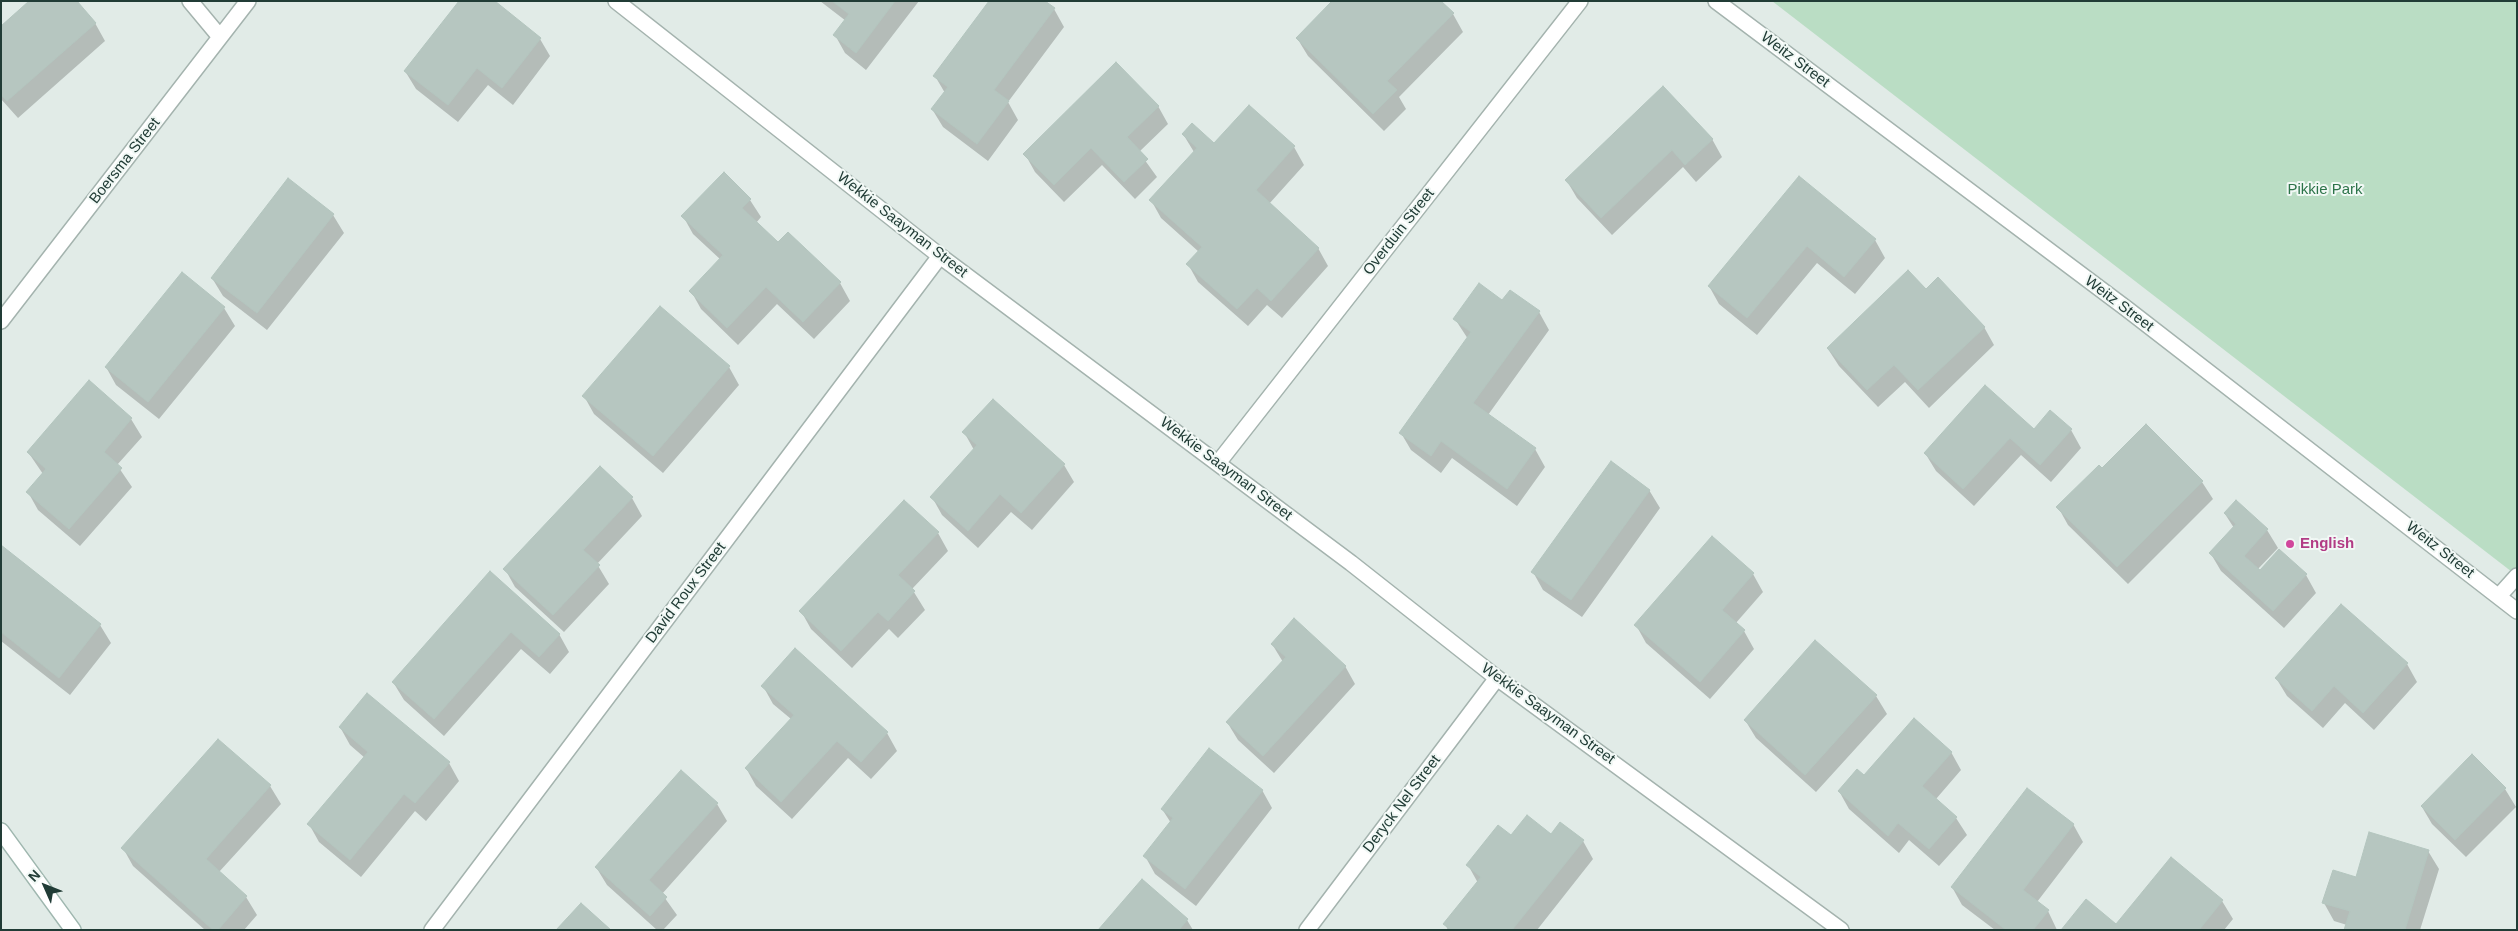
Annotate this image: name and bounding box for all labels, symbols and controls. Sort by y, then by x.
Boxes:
street label: Weitz Street [1757,28,1833,92]
street label: Boersma Street [86,114,164,208]
street label: Wekkie Saayman Street [833,168,971,282]
park label: Pikkie Park [2287,181,2363,199]
street label: Overduin Street [1360,185,1438,279]
street label: Weitz Street [2081,272,2157,336]
street label: Wekkie Saayman Street [1156,413,1296,525]
street label: Weitz Street [2402,518,2478,582]
place label: English [2300,535,2354,553]
marker: English [2284,538,2296,550]
street label: David Roux Street [642,539,730,647]
street label: Wekkie Saayman Street [1478,660,1618,768]
street label: Deryck Nel Street [1359,752,1445,856]
north arrow [20,861,70,911]
text: N [25,866,43,885]

